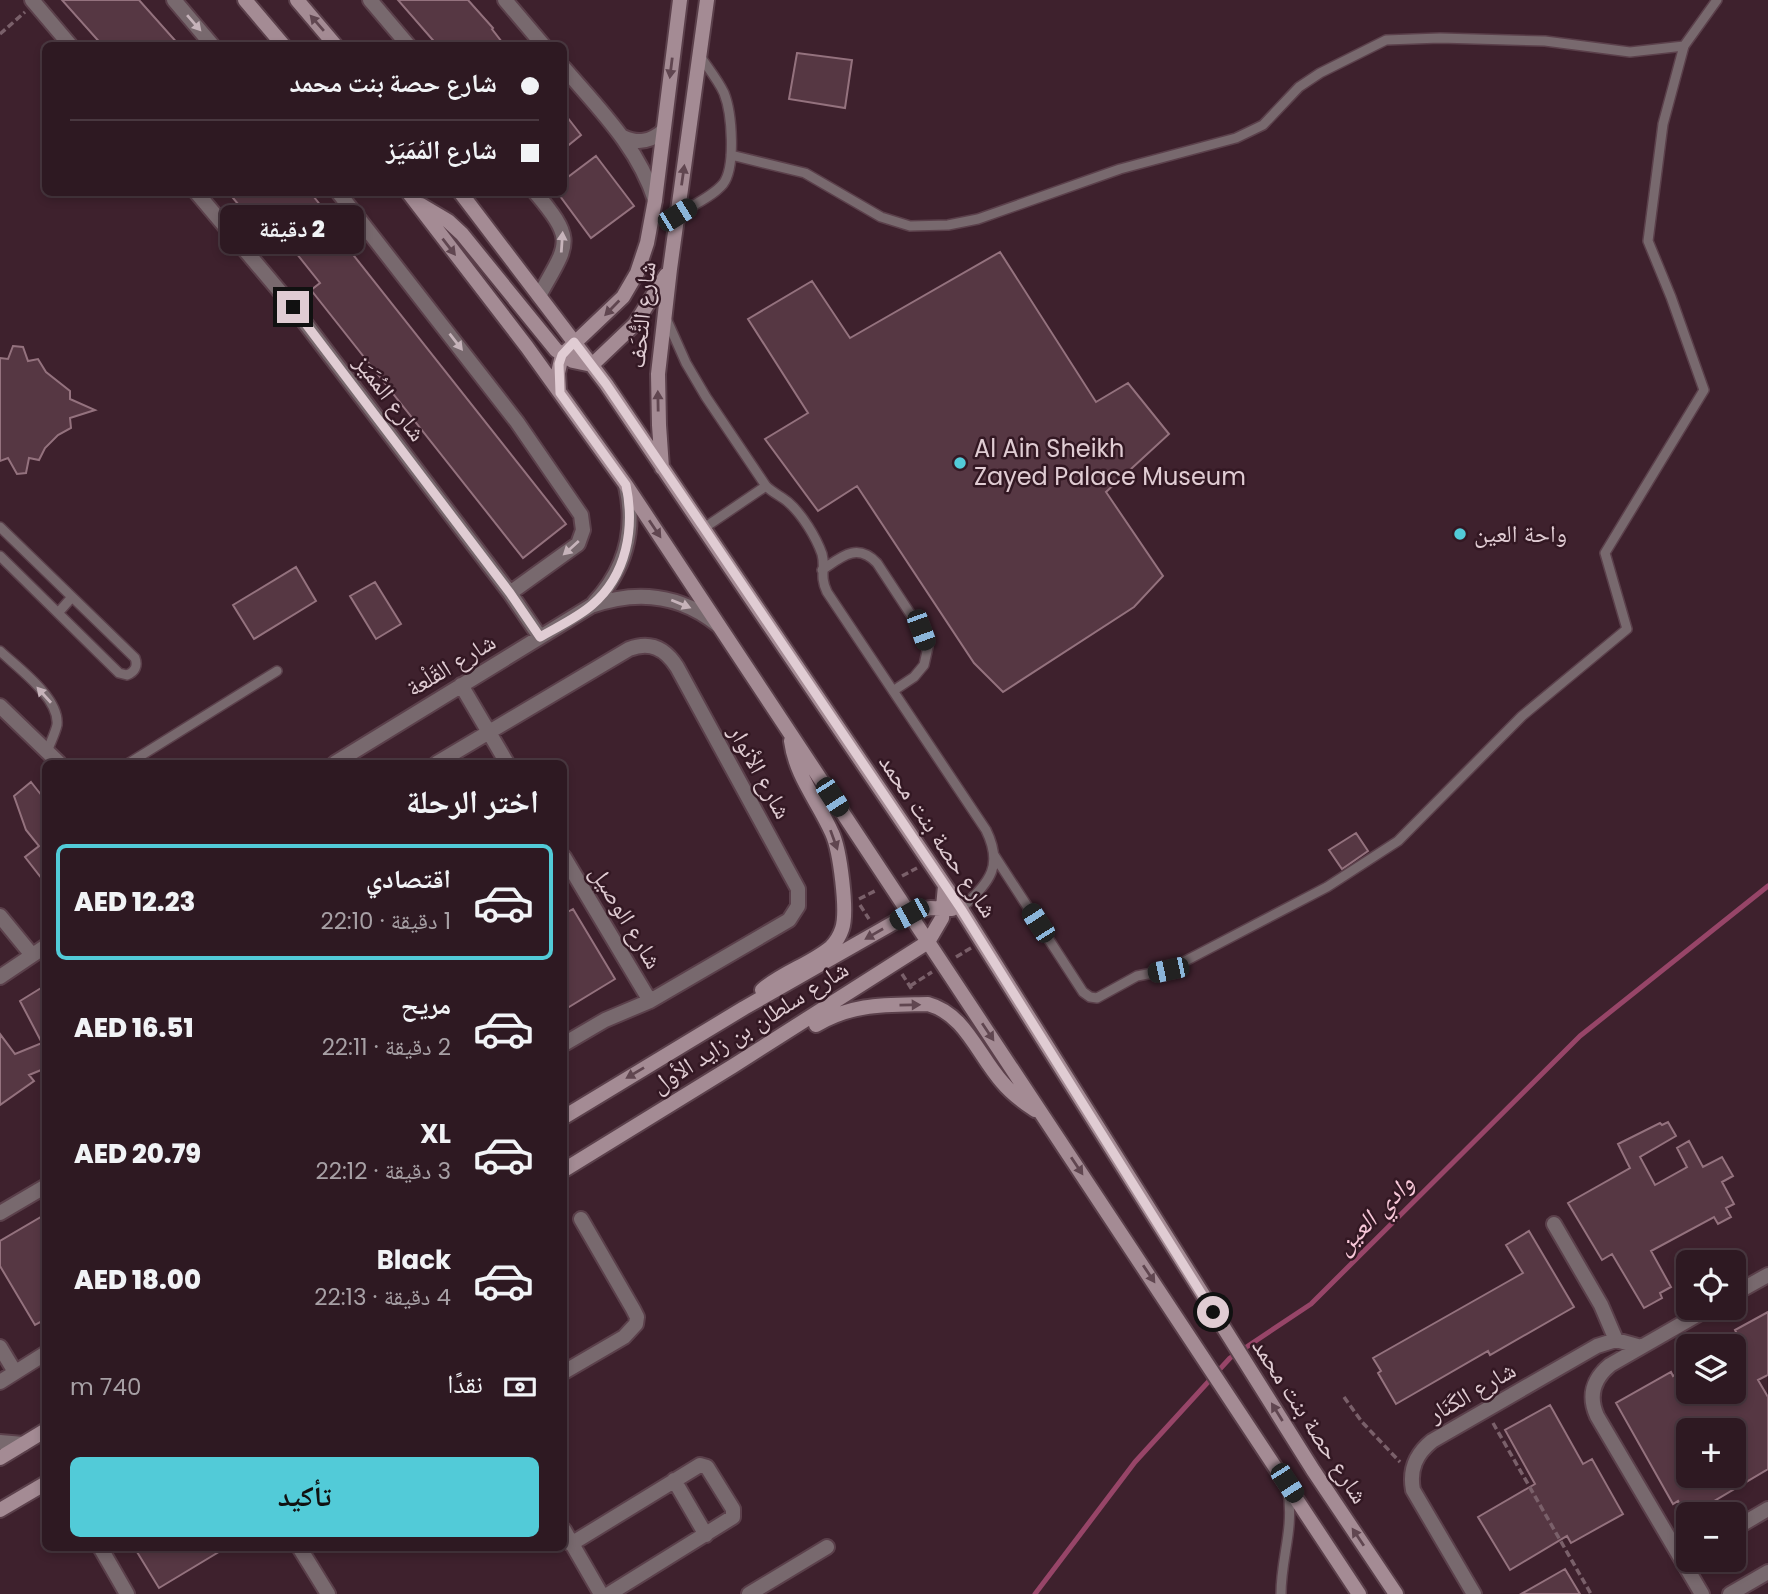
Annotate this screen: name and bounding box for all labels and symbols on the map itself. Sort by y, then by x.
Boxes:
one-way arrow [186,14,201,31]
one-way arrow [310,14,325,31]
one-way arrow [666,57,677,79]
one-way arrow [677,164,688,186]
car [654,195,701,235]
callout: 2 دقيقة [221,205,365,254]
one-way arrow [557,231,568,253]
one-way arrow [442,237,457,255]
street label: شارع التُّحَف [619,260,664,370]
route end [277,291,309,323]
one-way arrow [604,299,620,317]
one-way arrow [449,333,463,351]
street label: شارع المُمَيَز [346,347,434,448]
one-way arrow [652,390,664,412]
place label: Al Ain Sheikh Zayed Palace Museum [974,432,1246,493]
marker: Al Ain Sheikh Zayed Palace Museum [952,455,968,471]
place label: واحة العين [1474,517,1567,550]
one-way arrow [649,520,662,539]
marker: واحة العين [1452,526,1468,542]
one-way arrow [563,540,580,556]
one-way arrow [671,598,692,609]
car [904,607,939,653]
street label: شارع القَلْعة [400,625,502,704]
one-way arrow [36,686,52,704]
street label: شارع الأنوار [721,718,800,825]
street label: شارع حصة بنت محمد [871,747,1006,924]
car [812,774,853,820]
one-way arrow [829,829,840,850]
street label: شارع الوصيل [582,859,670,975]
car [886,895,933,933]
car [1018,900,1059,946]
one-way arrow [864,928,884,940]
street label: شارع سلطان بن زايد الأول [645,952,855,1101]
car [1146,955,1191,985]
one-way arrow [899,999,921,1010]
one-way arrow [981,1022,994,1042]
one-way arrow [626,1067,645,1080]
one-way arrow [1070,1157,1084,1175]
water label: وادي العين [1326,1166,1424,1264]
one-way arrow [1142,1264,1155,1284]
route start [1197,1296,1229,1328]
street label: شارع حصة بنت محمد [1245,1332,1376,1510]
street label: شارع الكَنَار [1421,1353,1522,1430]
one-way arrow [1270,1403,1283,1422]
car [1267,1460,1308,1506]
one-way arrow [1352,1527,1365,1547]

